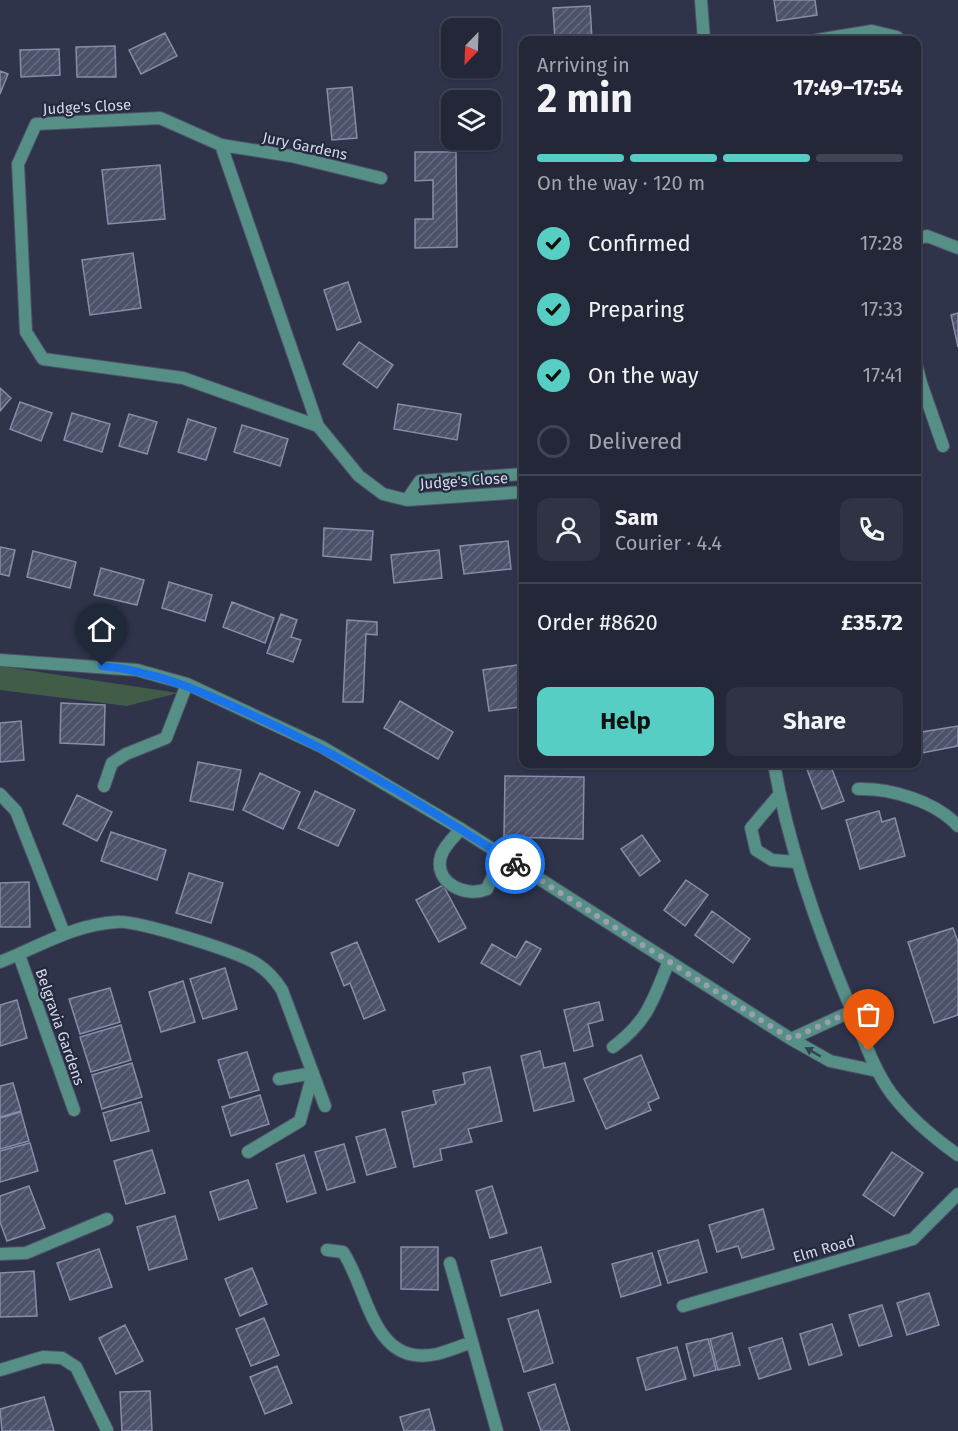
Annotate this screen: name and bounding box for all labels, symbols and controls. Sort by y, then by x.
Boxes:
north arrow [441,18,501,78]
map controls [441,18,501,150]
text: Arriving in [537,53,630,77]
text: 17:49–17:54 [793,74,903,101]
text: 2 min [537,76,633,122]
button: layers [441,90,501,150]
street label: Judge's Close [42,96,132,118]
street label: Jury Gardens [261,128,349,164]
text: On the way · 120 m [537,171,705,195]
icon: check [537,227,570,260]
text: Confirmed [588,230,691,257]
text: 17:28 [860,231,903,255]
icon: check [537,293,570,326]
text: Preparing [588,296,684,323]
text: 17:33 [861,297,903,321]
icon: check [537,359,570,392]
text: On the way [588,362,699,389]
text: 17:41 [863,363,903,387]
text: Delivered [588,428,683,455]
street label: Judge's Close [419,469,509,493]
button: person [537,498,600,561]
button: phone [840,498,903,561]
text: Sam [615,504,658,531]
text: Courier · 4.4 [615,531,722,555]
pin [76,604,127,666]
text: Order #8620 [537,609,658,636]
text: £35.72 [841,609,903,636]
icon: home [85,613,118,646]
button: Help [537,687,714,756]
button: Share [726,687,903,756]
courier [485,834,545,894]
icon: bike [499,848,532,881]
street label: Belgravia Gardens [32,966,88,1088]
pin [843,989,894,1051]
icon: bag [852,998,885,1031]
one-way arrow [804,1047,821,1057]
street label: Elm Road [791,1232,857,1266]

